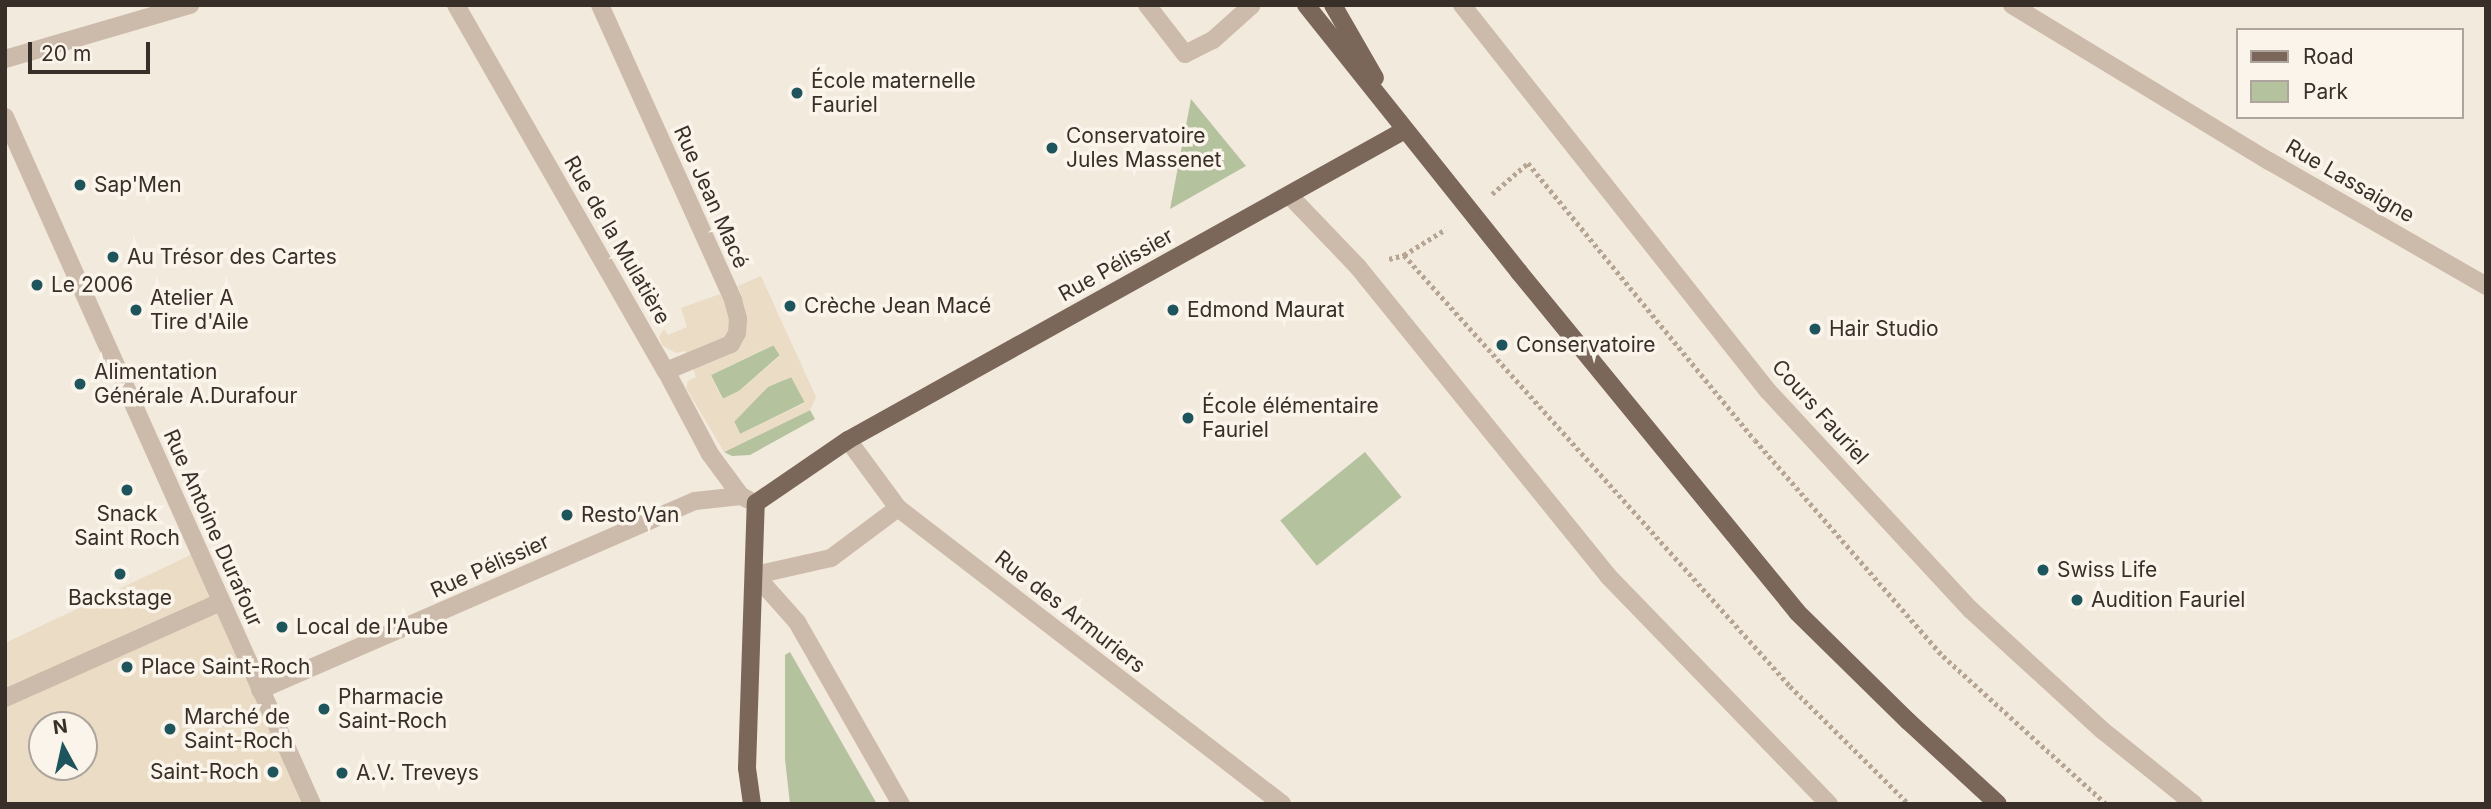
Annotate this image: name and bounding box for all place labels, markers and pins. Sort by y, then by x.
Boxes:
place label: École maternelle Fauriel [811,68,976,118]
marker: École maternelle Fauriel [789,85,805,101]
place label: Conservatoire Jules Massenet [1066,123,1221,173]
marker: Conservatoire Jules Massenet [1044,140,1060,156]
place label: Sap'Men [94,172,182,198]
marker: Sap'Men [72,177,88,193]
place label: Au Trésor des Cartes [127,244,337,270]
marker: Au Trésor des Cartes [105,249,121,265]
place label: Le 2006 [51,272,133,298]
marker: Le 2006 [29,277,45,293]
place label: Atelier A Tire d'Aile [150,285,249,335]
place label: Crèche Jean Macé [804,293,991,319]
place label: Edmond Maurat [1187,297,1344,323]
marker: Crèche Jean Macé [782,298,798,314]
marker: Atelier A Tire d'Aile [128,302,144,318]
marker: Edmond Maurat [1165,302,1181,318]
place label: Hair Studio [1829,316,1939,342]
marker: Hair Studio [1807,321,1823,337]
place label: Conservatoire [1516,332,1656,358]
marker: Conservatoire [1494,337,1510,353]
place label: Alimentation Générale A.Durafour [94,359,297,409]
marker: Alimentation Générale A.Durafour [72,376,88,392]
place label: École élémentaire Fauriel [1202,393,1379,443]
marker: École élémentaire Fauriel [1180,410,1196,426]
marker: Snack Saint Roch [119,482,135,498]
place label: Snack Saint Roch [74,501,180,551]
place label: Resto’Van [581,502,679,528]
marker: Resto’Van [559,507,575,523]
place label: Swiss Life [2057,557,2157,583]
marker: Swiss Life [2035,562,2051,578]
marker: Backstage [112,566,128,582]
place label: Backstage [68,585,172,611]
place label: Audition Fauriel [2091,587,2245,613]
marker: Audition Fauriel [2069,592,2085,608]
place label: Local de l'Aube [296,614,448,640]
marker: Local de l'Aube [274,619,290,635]
place label: Place Saint-Roch [141,654,311,680]
marker: Place Saint-Roch [119,659,135,675]
place label: Pharmacie Saint-Roch [338,684,447,734]
marker: Pharmacie Saint-Roch [316,701,332,717]
place label: Marché de Saint-Roch [184,704,293,754]
marker: Marché de Saint-Roch [162,721,178,737]
place label: Saint-Roch [150,759,259,785]
place label: A.V. Treveys [356,760,479,786]
marker: Saint-Roch [265,764,281,780]
marker: A.V. Treveys [334,765,350,781]

